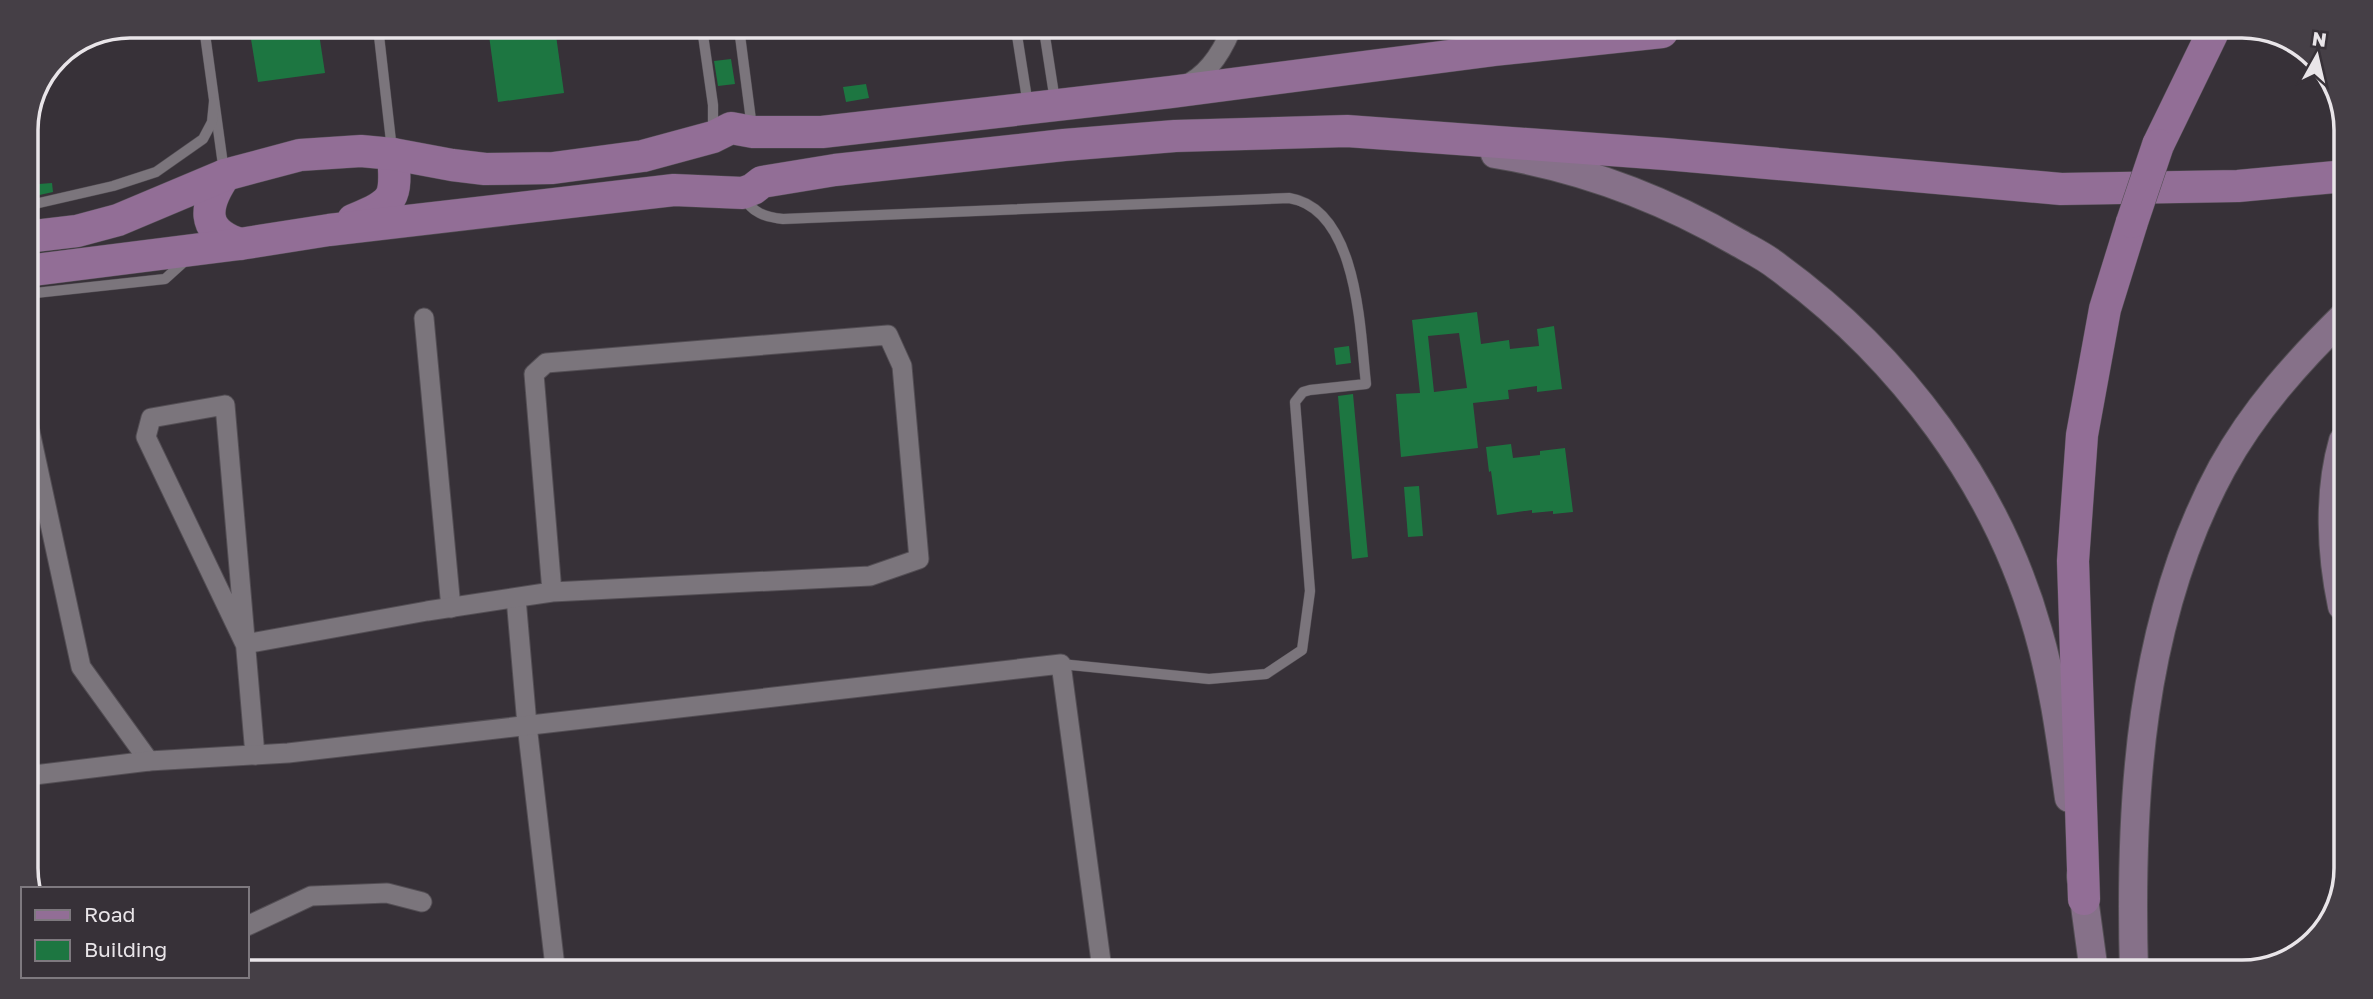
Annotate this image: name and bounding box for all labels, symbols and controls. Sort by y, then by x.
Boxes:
north arrow [2282,21,2352,91]
text: N [2311,26,2328,51]
legend [21,887,248,978]
text: Road [84,901,135,927]
text: Building [84,936,167,962]

